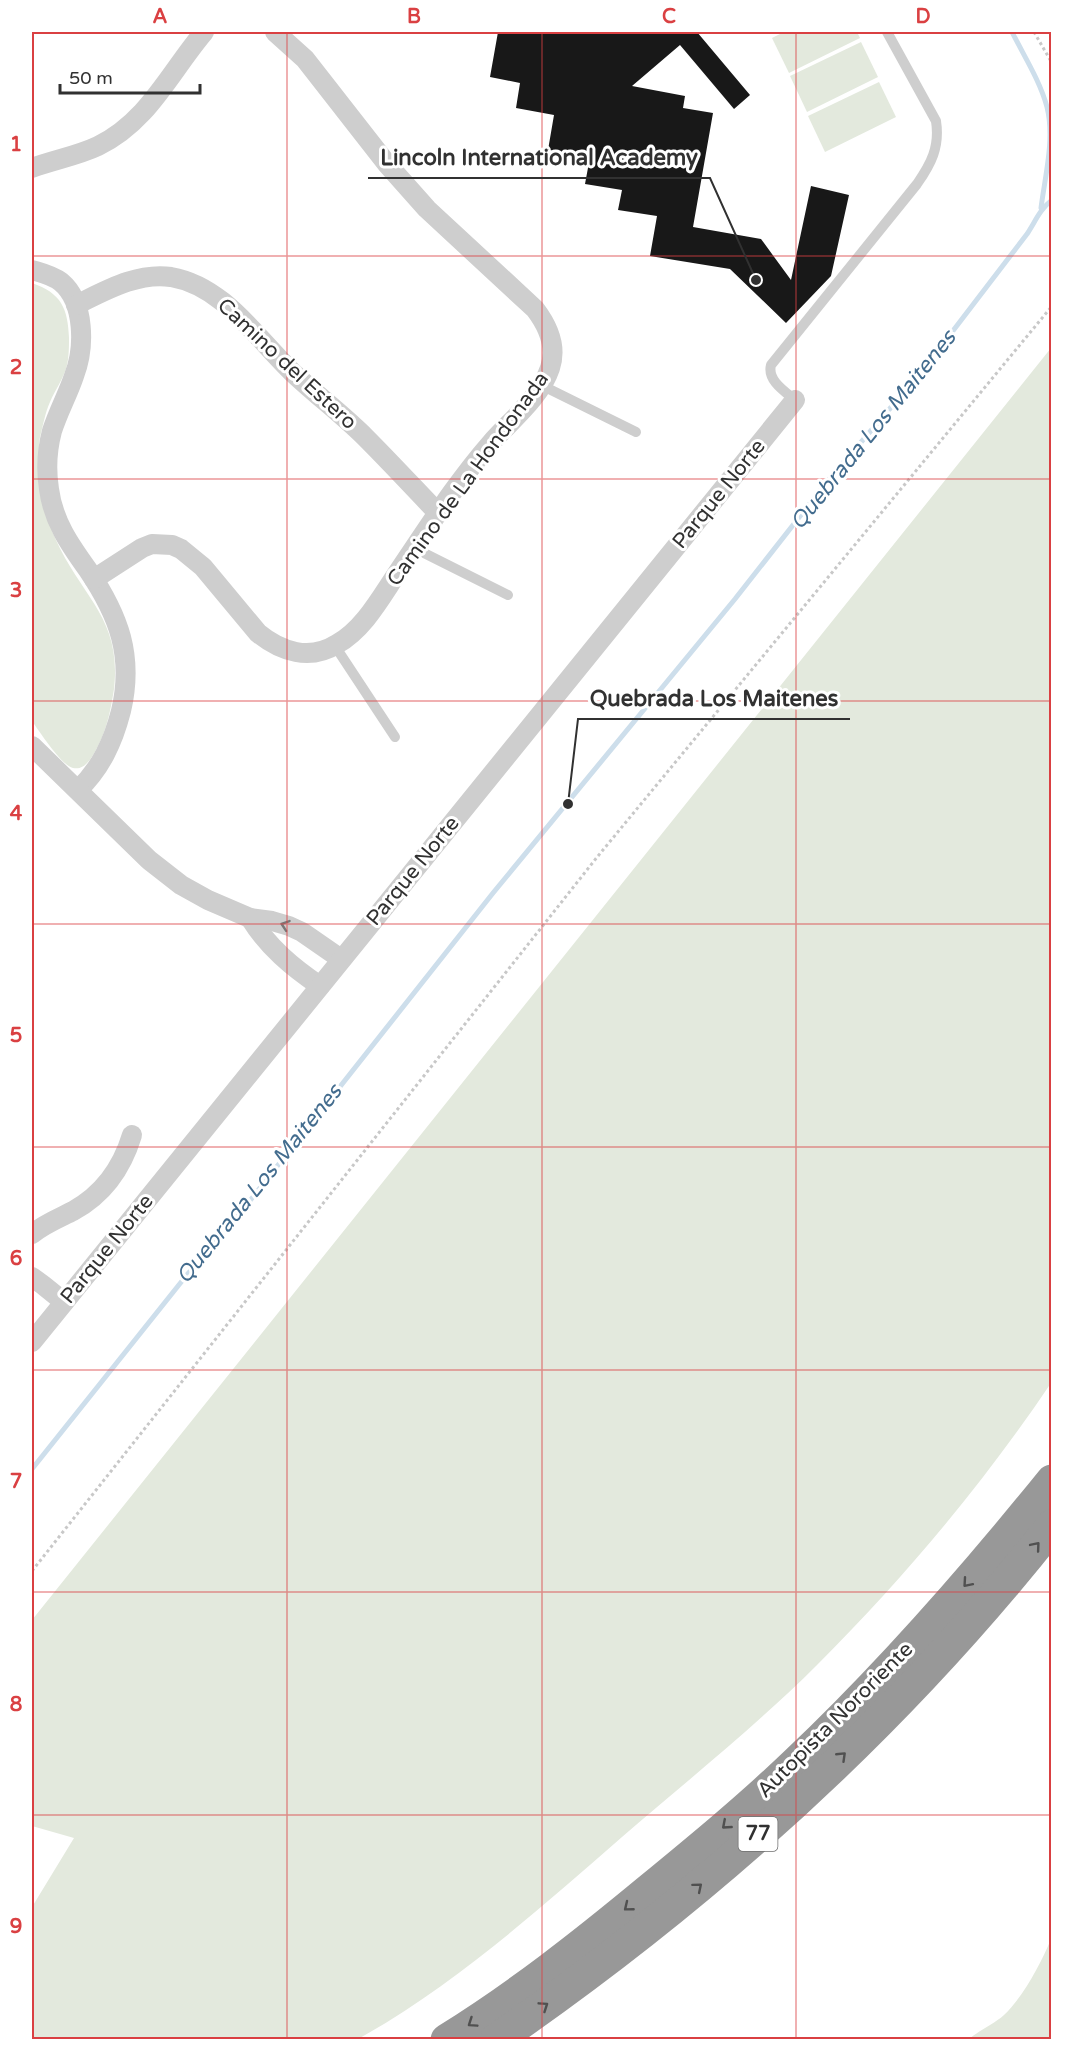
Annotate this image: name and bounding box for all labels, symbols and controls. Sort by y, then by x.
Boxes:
text: A [153,5,168,29]
text: B [407,5,421,29]
text: C [662,5,676,29]
text: D [915,5,931,29]
scale bar [60,57,200,95]
text: 50 m [69,67,113,89]
text: 1 [10,133,22,157]
callout: Lincoln International Academy [368,138,710,178]
text: Lincoln International Academy [380,145,698,171]
street label: Camino del Estero [212,293,362,435]
water label: Quebrada Los Maitenes [785,324,962,535]
text: 2 [10,356,22,380]
street label: Camino de La Hondonada [382,367,554,591]
street label: Parque Norte [667,434,771,554]
text: 3 [10,579,22,603]
callout: Quebrada Los Maitenes [578,679,850,719]
text: Quebrada Los Maitenes [590,686,839,712]
text: 4 [10,802,23,826]
street label: Parque Norte [361,811,465,931]
one-way arrow [280,920,291,933]
text: 5 [10,1024,22,1048]
water label: Quebrada Los Maitenes [171,1078,348,1289]
street label: Parque Norte [55,1189,159,1309]
text: 6 [10,1247,22,1271]
text: 7 [10,1470,22,1494]
one-way arrow [1028,1542,1039,1553]
one-way arrow [963,1576,974,1587]
street label: Autopista Nororiente [752,1637,918,1803]
text: 8 [10,1693,22,1717]
one-way arrow [836,1752,846,1763]
road number: 77 [738,1817,777,1851]
one-way arrow [722,1818,733,1829]
one-way arrow [691,1883,702,1894]
one-way arrow [624,1900,635,1911]
text: 9 [10,1915,22,1939]
one-way arrow [537,2002,548,2013]
one-way arrow [468,2016,478,2028]

